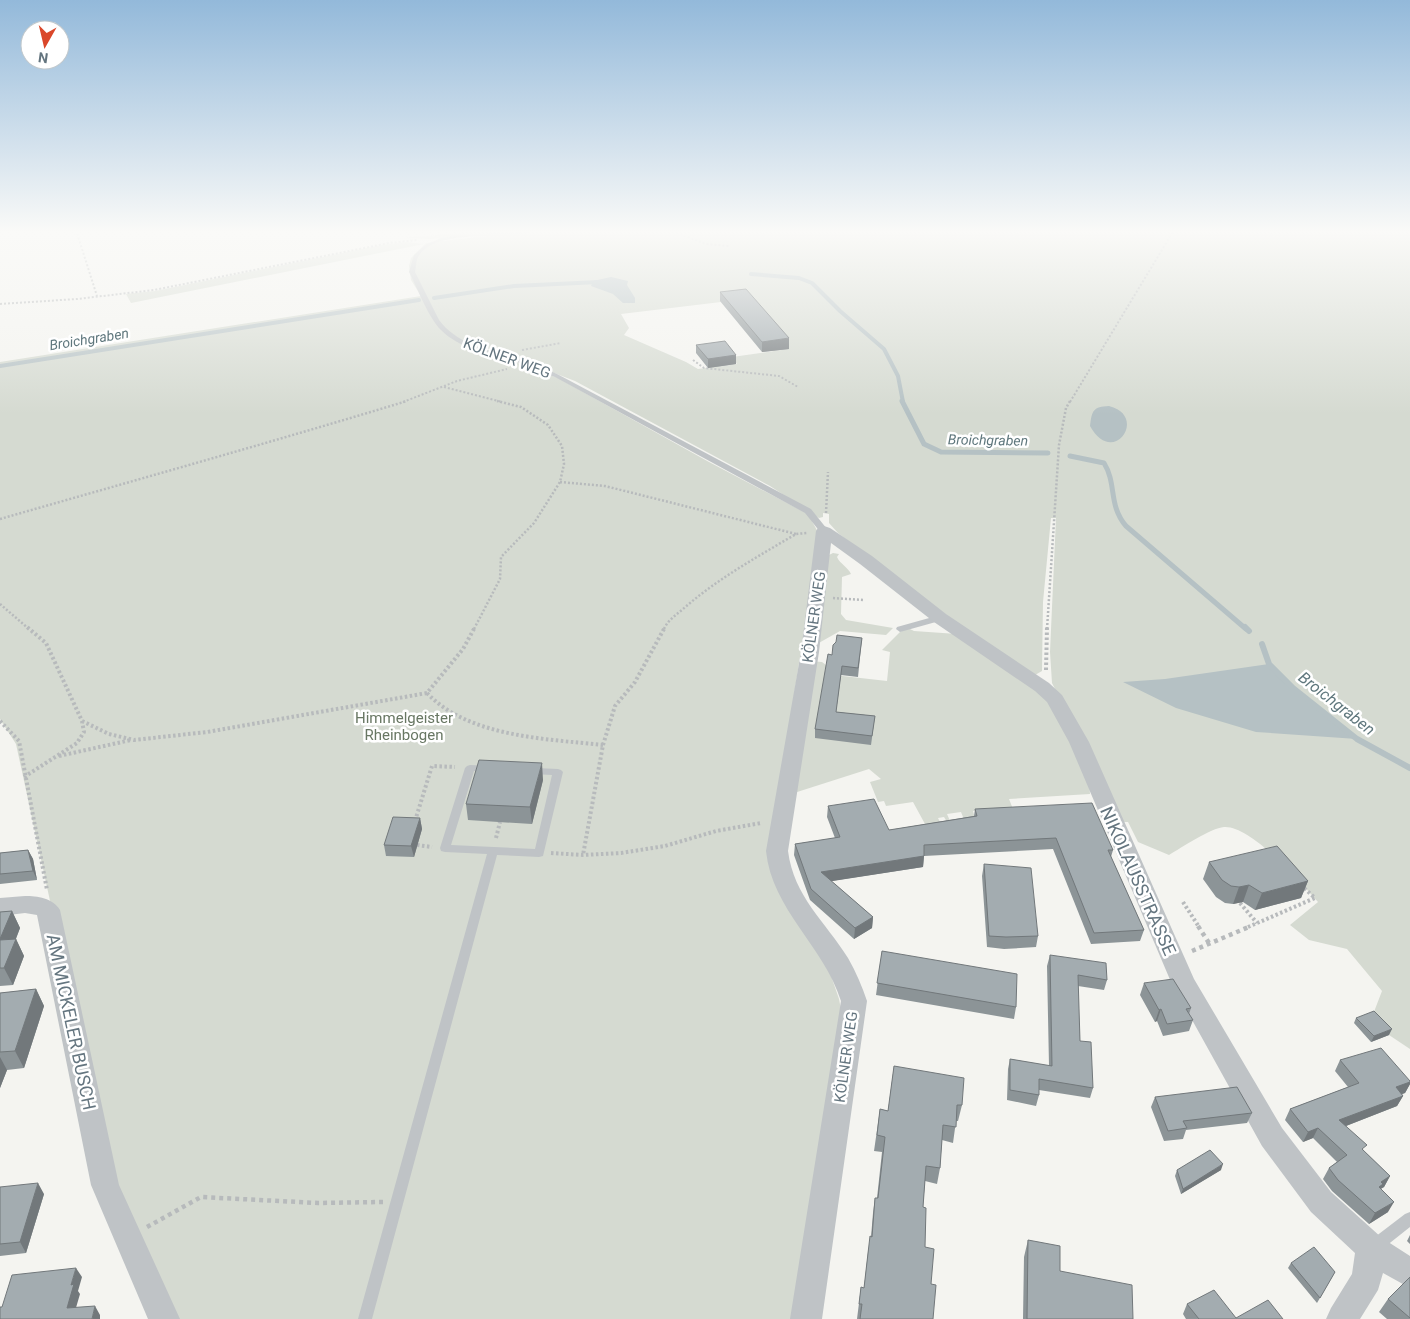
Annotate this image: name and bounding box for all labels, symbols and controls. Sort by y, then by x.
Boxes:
north arrow [20,20,70,70]
text: N [37,49,49,66]
water label: Broichgraben [48,325,130,353]
street label: KÖLNER WEG [461,334,553,382]
water label: Broichgraben [948,431,1028,449]
street label: KÖLNER WEG [799,570,829,664]
water label: Broichgraben [1295,668,1379,739]
park label: Himmelgeister Rheinbogen [355,709,453,744]
street label: NIKOLAUSSTRASSE [1096,803,1181,959]
street label: AM MICKELER BUSCH [43,932,100,1112]
street label: KÖLNER WEG [831,1010,861,1104]

